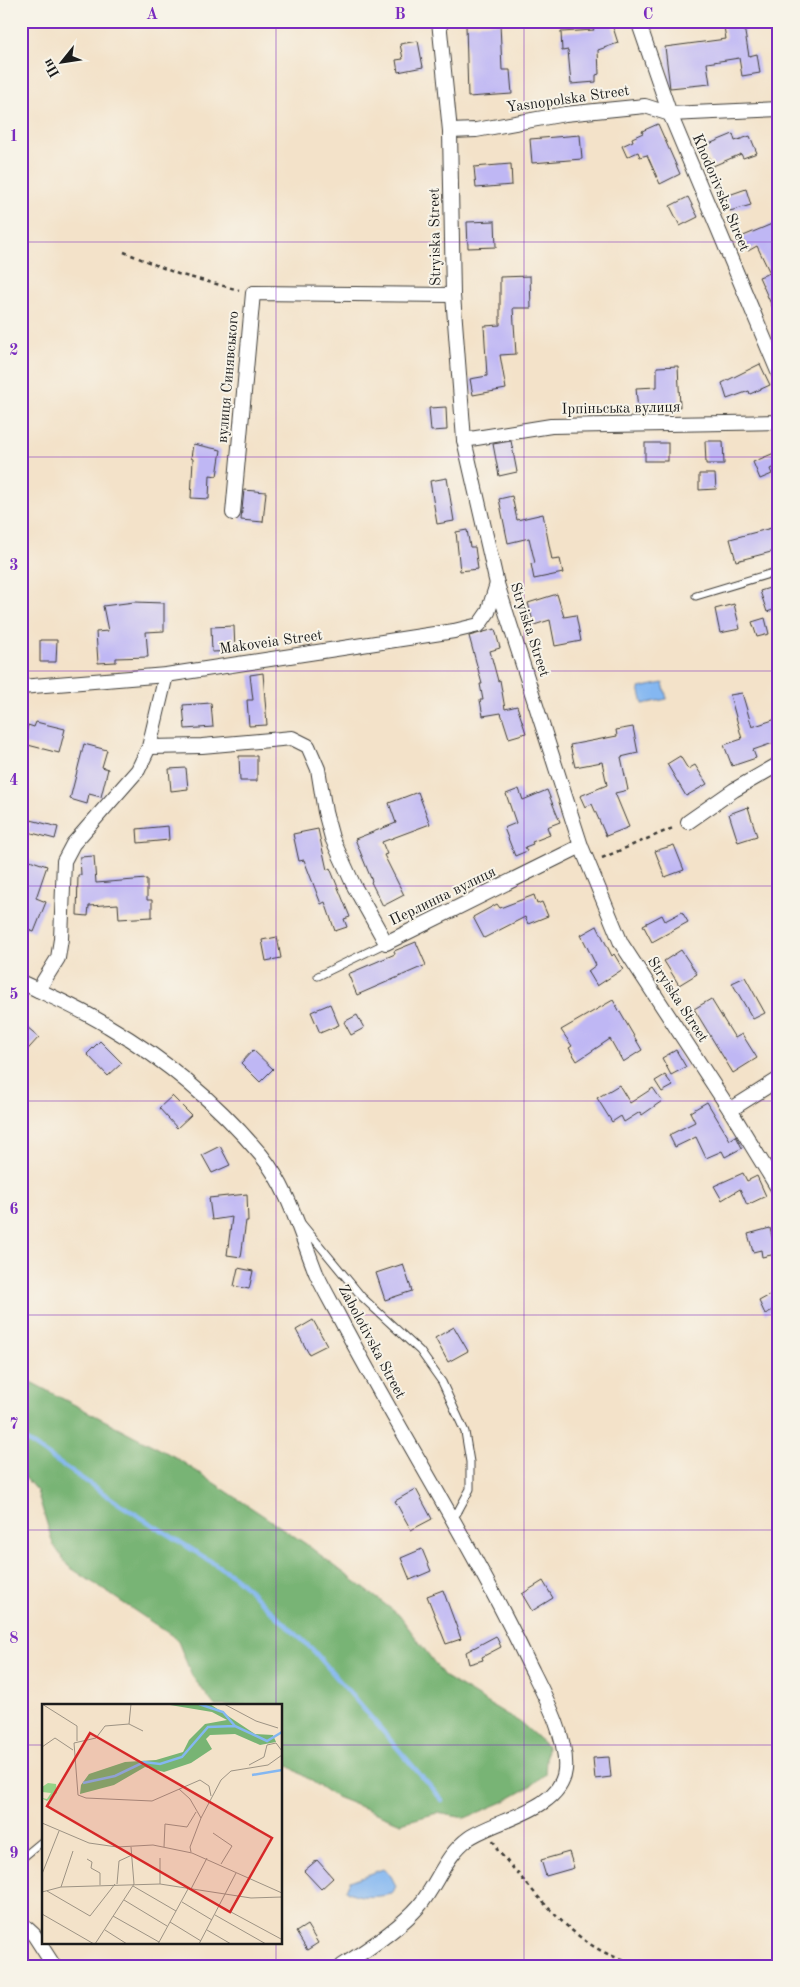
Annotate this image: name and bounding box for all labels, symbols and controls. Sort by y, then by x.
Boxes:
text: A [146,7,158,23]
text: B [394,7,406,23]
text: C [643,7,653,23]
north arrow [38,38,88,88]
text: Пн [41,56,62,80]
street label: Yasnopolska Street [505,84,631,116]
text: 1 [9,129,19,145]
street label: Khodorivska Street [688,132,752,254]
street label: Stryiska Street [428,188,444,286]
street label: вулиця Синявського [216,310,242,444]
text: 2 [9,343,19,359]
street label: Ірпіньська вулиця [561,400,681,418]
text: 3 [9,558,19,574]
street label: Stryiska Street [507,581,551,679]
street label: Makoveia Street [218,628,324,658]
text: 4 [9,773,19,789]
street label: Перлинна вулиця [388,865,499,929]
street label: Stryiska Street [644,955,710,1045]
text: 5 [9,987,19,1003]
text: 6 [9,1202,19,1218]
street label: Zabolotivska Street [335,1283,407,1401]
text: 7 [9,1417,19,1433]
text: 8 [9,1631,19,1647]
inset map [42,1704,282,1944]
text: 9 [9,1846,19,1862]

